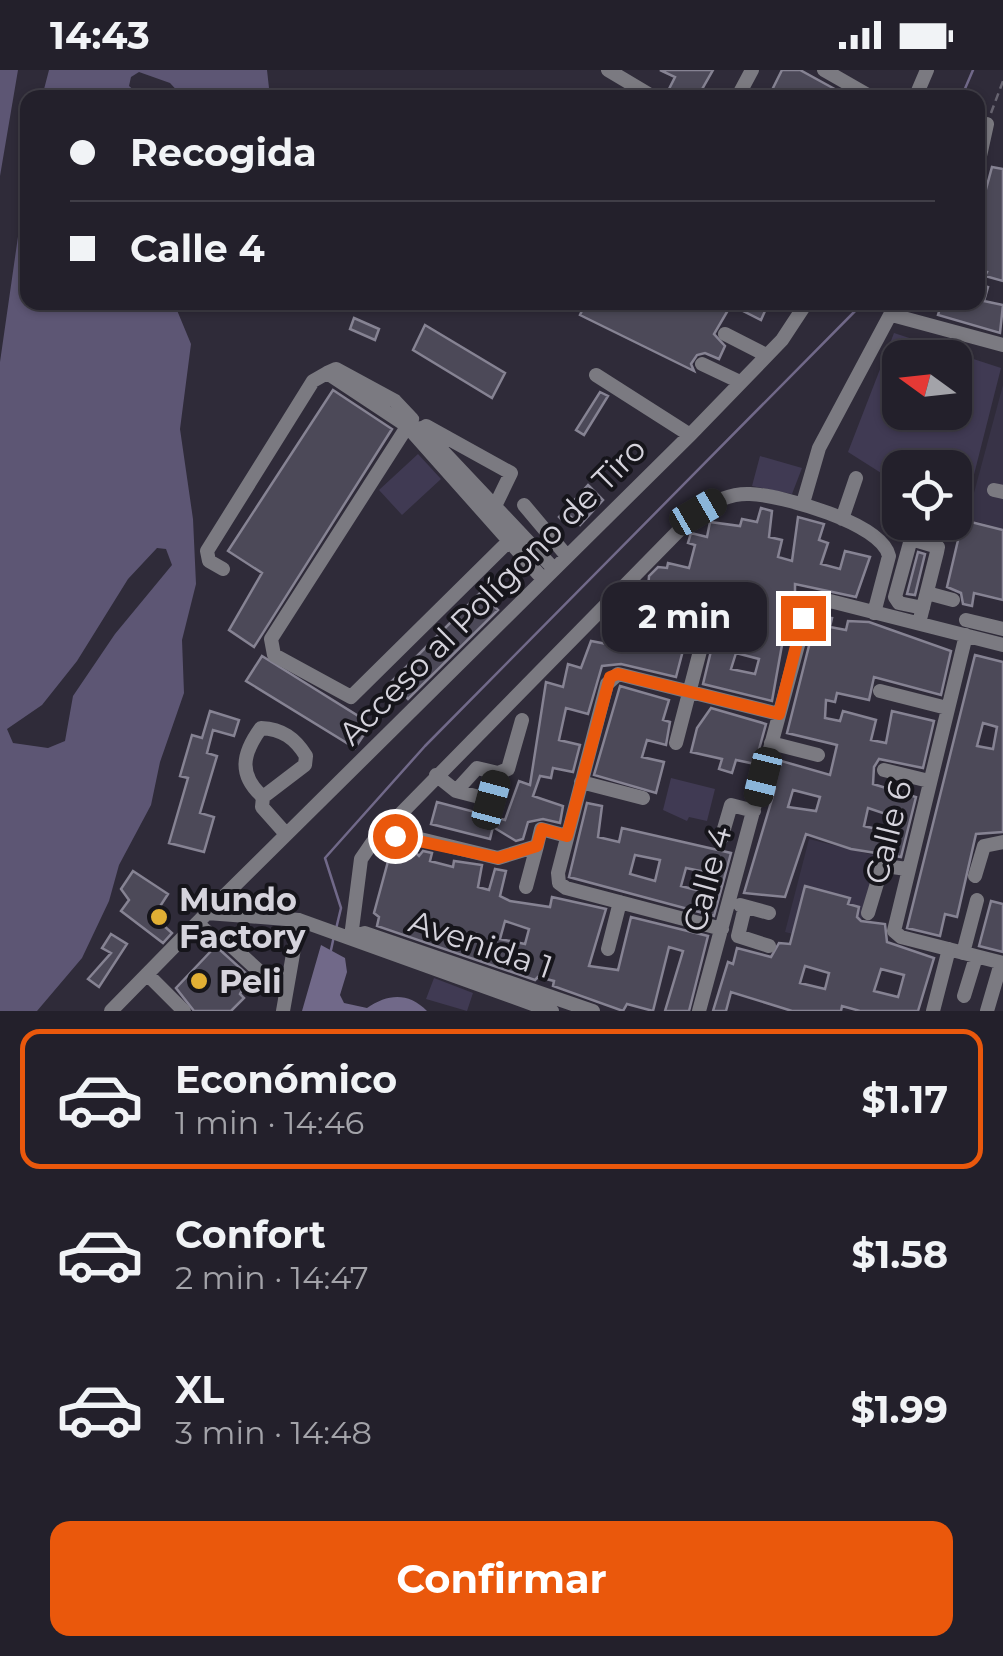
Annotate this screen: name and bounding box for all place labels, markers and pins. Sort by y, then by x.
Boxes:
place label: Mundo Factory [179,880,306,956]
marker: Mundo Factory [148,906,170,928]
place label: Peli [219,962,282,1001]
marker: Peli [188,970,210,992]

